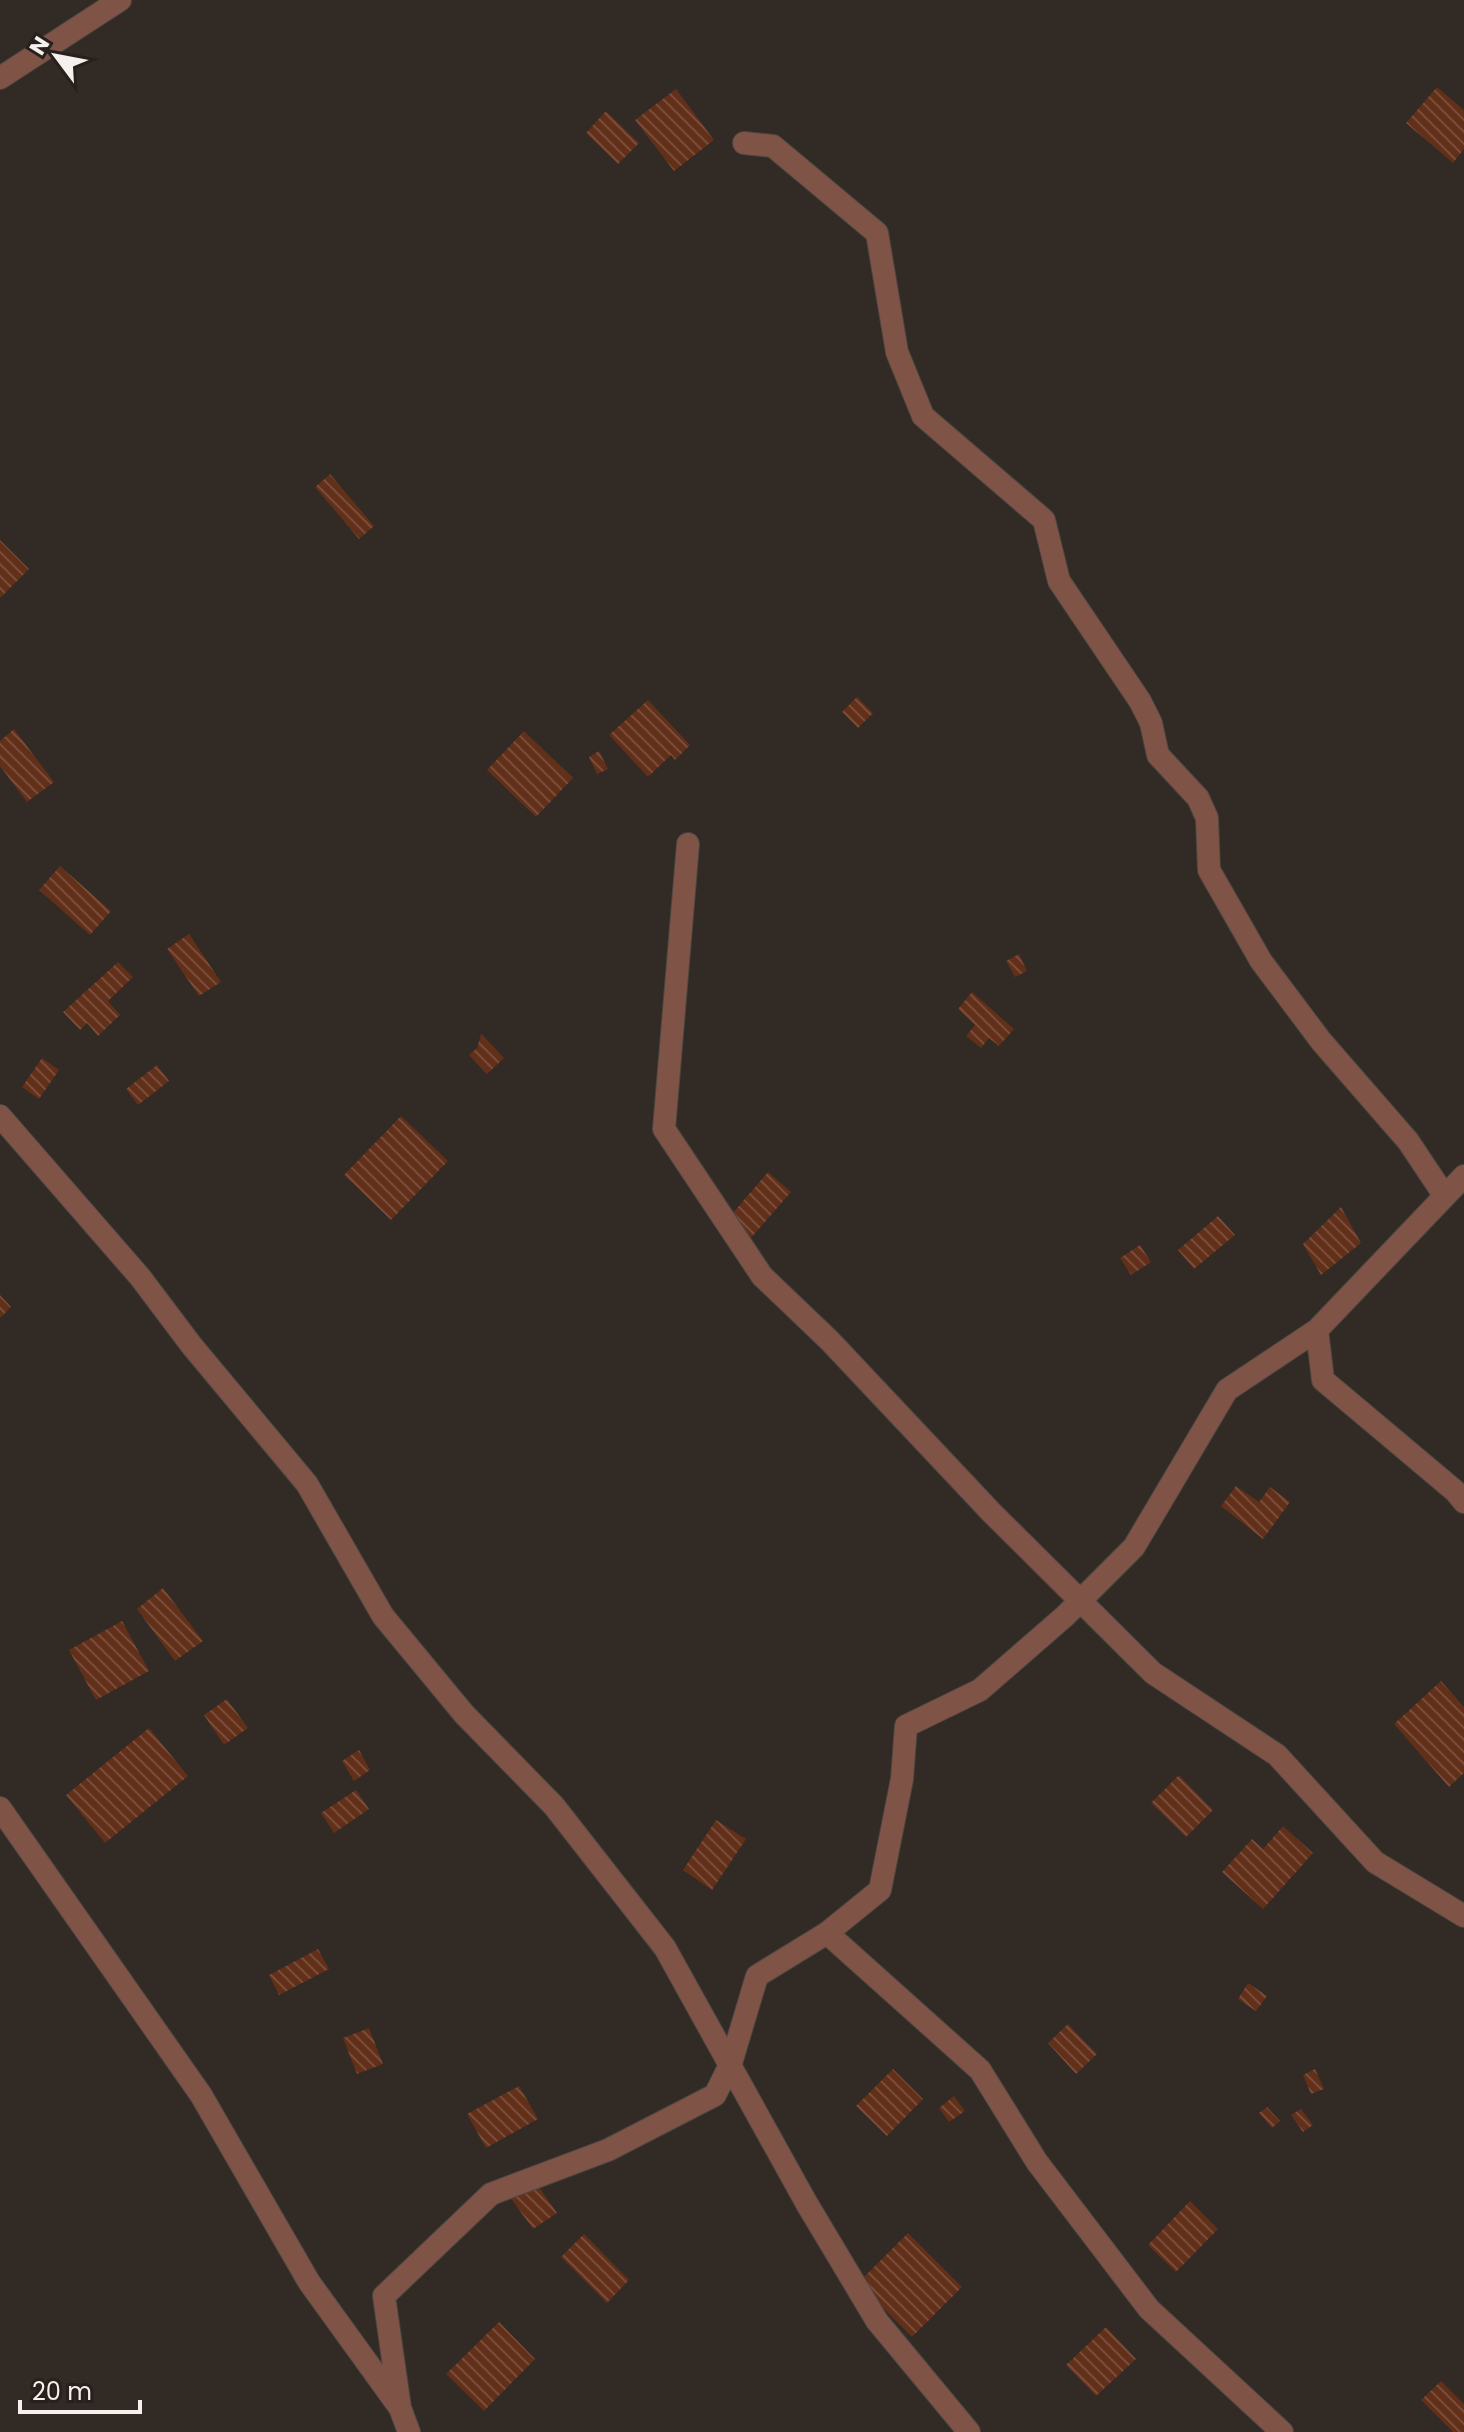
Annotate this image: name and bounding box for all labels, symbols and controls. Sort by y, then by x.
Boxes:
north arrow [16,16,96,96]
text: N [22,30,57,61]
scale bar [20,2364,140,2414]
text: 20 m [32,2375,92,2408]

